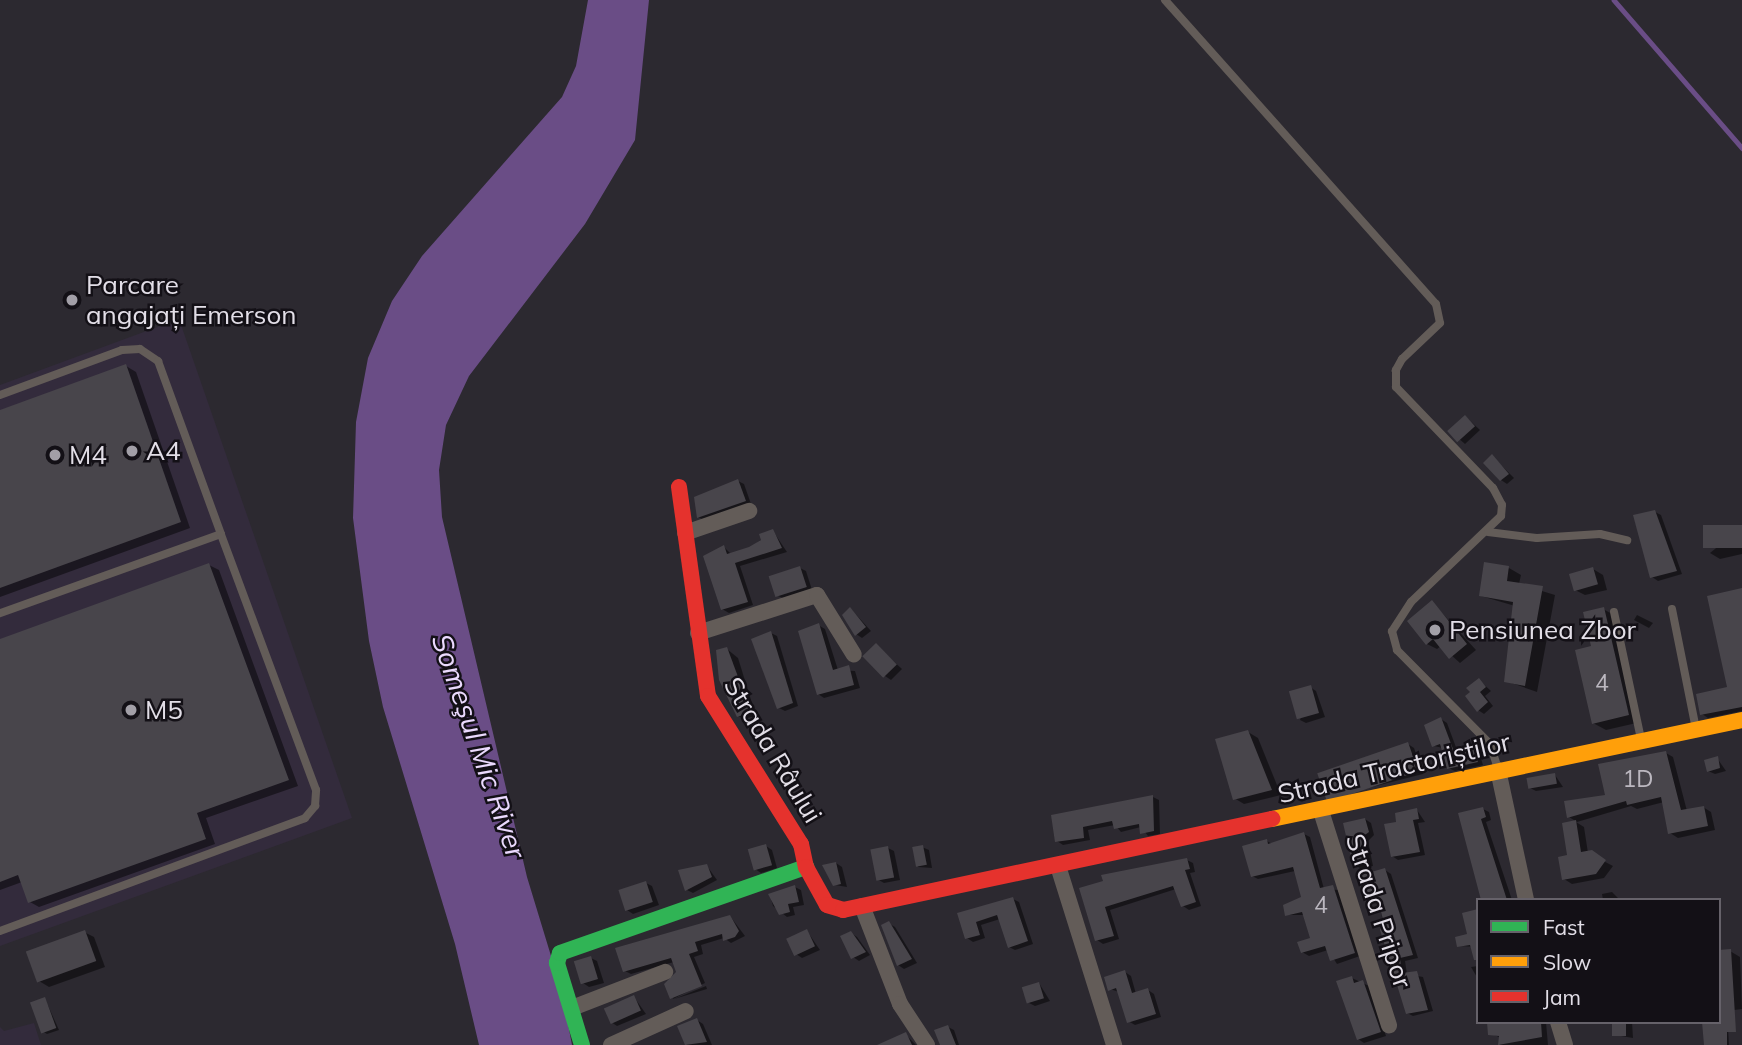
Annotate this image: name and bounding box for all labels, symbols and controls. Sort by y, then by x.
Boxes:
place label: Parcare angajați Emerson [86,269,297,330]
marker: Parcare angajați Emerson [64,292,80,308]
place label: A4 [146,435,181,467]
place label: M4 [69,439,107,471]
marker: A4 [124,443,140,459]
marker: M4 [47,447,63,463]
place label: Pensiunea Zbor [1449,614,1636,646]
marker: Pensiunea Zbor [1427,622,1443,638]
water label: Someşul Mic River [425,629,533,863]
house number: 4 [1595,669,1609,697]
street label: Strada Râului [717,672,829,828]
place label: M5 [145,694,183,726]
marker: M5 [123,702,139,718]
street label: Strada Tractoriștilor [1275,726,1513,810]
house number: 1D [1623,765,1653,793]
street label: Strada Pripor [1339,830,1419,992]
house number: 4 [1314,891,1328,919]
legend [1476,898,1721,1024]
text: Fast [1543,914,1585,940]
text: Slow [1543,949,1591,975]
text: Jam [1543,984,1581,1010]

